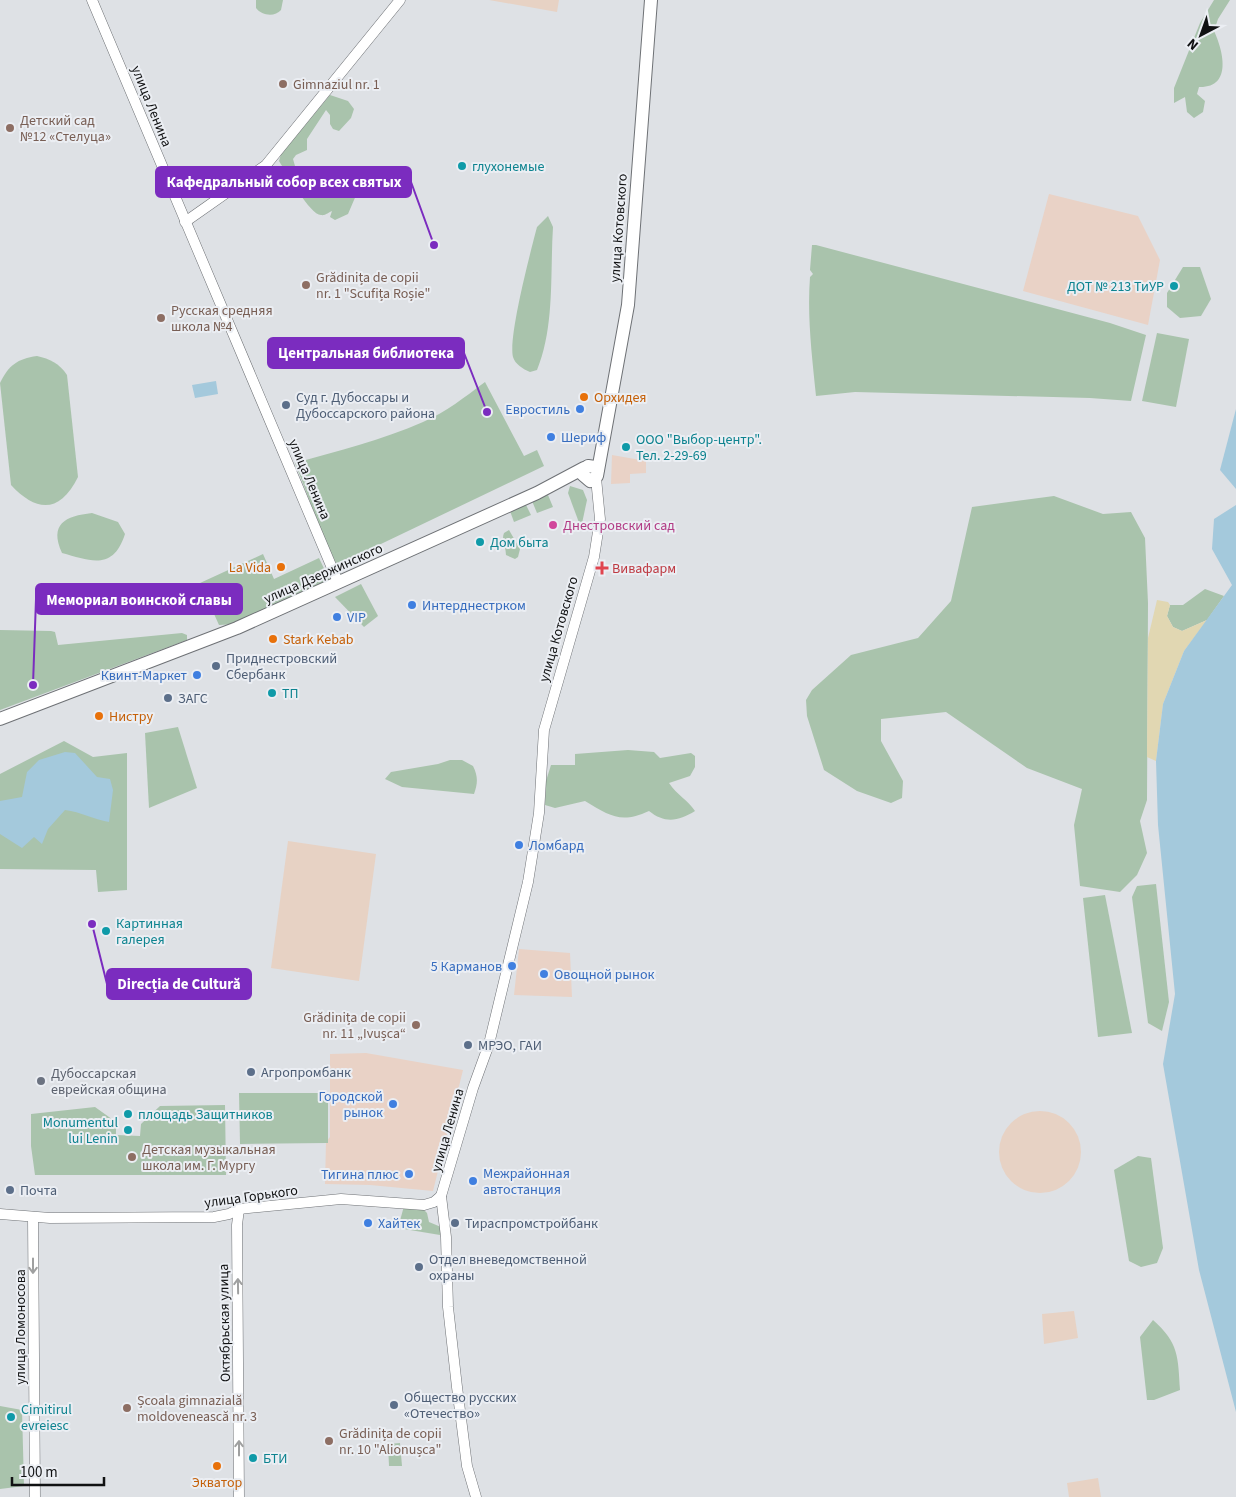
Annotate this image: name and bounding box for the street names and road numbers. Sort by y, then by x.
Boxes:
street label: улица Ленина [126,63,176,150]
street label: улица Котовского [605,173,633,283]
street label: улица Ленина [283,436,335,523]
street label: улица Дзержинского [261,539,386,609]
street label: улица Котовского [534,574,584,685]
street label: улица Ленина [427,1086,469,1174]
street label: улица Горького [203,1181,299,1213]
street label: Октябрьская улица [214,1264,236,1382]
street label: улица Ломоносова [11,1269,31,1385]

